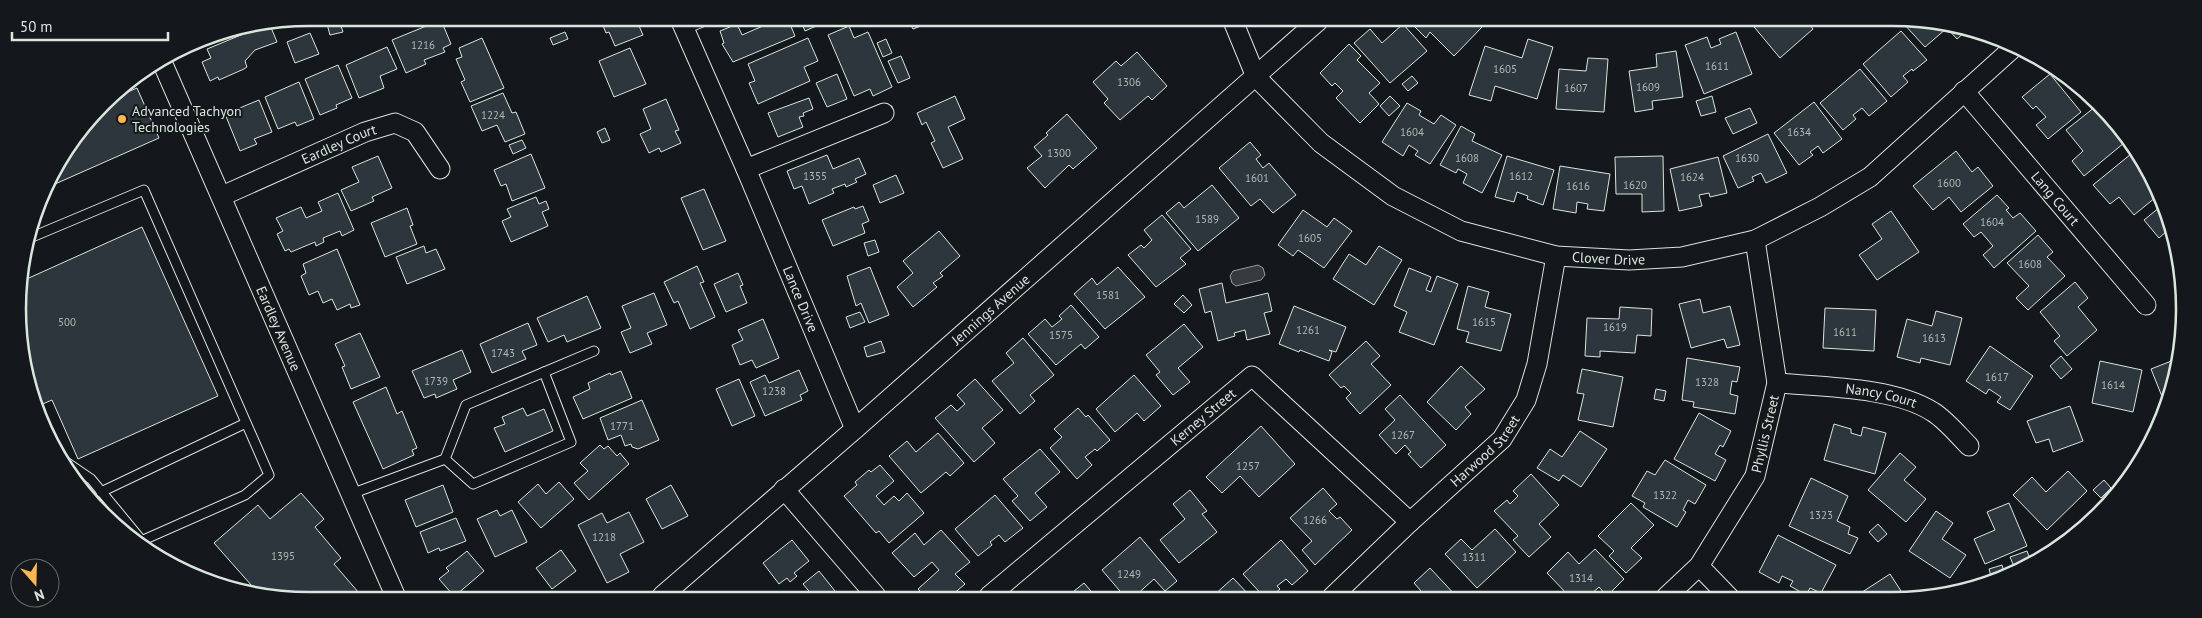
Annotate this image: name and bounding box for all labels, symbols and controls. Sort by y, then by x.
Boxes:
scale bar [12,10,169,42]
text: 50 m [20,17,53,36]
house number: 1216 [411,38,435,52]
house number: 1611 [1705,59,1729,73]
house number: 1605 [1493,62,1517,76]
house number: 1306 [1117,75,1141,89]
house number: 1609 [1636,80,1660,94]
house number: 1607 [1564,81,1588,95]
place label: Advanced Tachyon Technologies [132,102,242,136]
house number: 1224 [481,108,505,122]
marker: Advanced Tachyon Technologies [116,113,128,125]
street label: Eardley Court [299,120,379,168]
house number: 1604 [1400,125,1424,139]
house number: 1634 [1787,125,1811,139]
house number: 1300 [1047,146,1071,160]
house number: 1608 [1455,151,1479,165]
house number: 1630 [1735,151,1759,165]
street label: Lang Court [2027,168,2084,229]
house number: 1355 [803,169,827,183]
house number: 1612 [1509,169,1533,183]
house number: 1624 [1680,170,1704,184]
house number: 1601 [1245,171,1269,185]
house number: 1600 [1937,176,1961,190]
house number: 1620 [1623,178,1647,192]
house number: 1616 [1566,179,1590,193]
house number: 1589 [1195,212,1219,226]
house number: 1604 [1980,215,2004,229]
house number: 1605 [1298,231,1322,245]
street label: Clover Drive [1572,248,1646,269]
house number: 1608 [2018,257,2042,271]
street label: Lance Drive [779,263,822,335]
street label: Jennings Avenue [947,270,1034,349]
street label: Eardley Avenue [252,283,305,374]
house number: 1581 [1096,288,1120,302]
house number: 500 [58,315,76,329]
house number: 1615 [1472,315,1496,329]
house number: 1619 [1603,320,1627,334]
house number: 1261 [1296,323,1320,337]
house number: 1611 [1833,325,1857,339]
house number: 1575 [1049,328,1073,342]
house number: 1613 [1922,331,1946,345]
house number: 1743 [491,346,515,360]
house number: 1617 [1985,370,2009,384]
house number: 1739 [424,374,448,388]
house number: 1328 [1695,375,1719,389]
house number: 1614 [2101,378,2125,392]
street label: Nancy Court [1845,379,1920,412]
house number: 1238 [762,384,786,398]
street label: Kerney Street [1167,384,1240,450]
street label: Phyllis Street [1747,393,1783,475]
street label: Harwood Street [1446,411,1524,490]
house number: 1771 [610,419,634,433]
house number: 1267 [1391,428,1415,442]
house number: 1257 [1236,459,1260,473]
house number: 1322 [1653,488,1677,502]
house number: 1323 [1809,508,1833,522]
house number: 1266 [1303,513,1327,527]
house number: 1218 [592,530,616,544]
house number: 1395 [271,549,295,563]
house number: 1311 [1462,550,1486,564]
north arrow [10,558,60,608]
house number: 1249 [1117,567,1141,581]
house number: 1314 [1569,571,1593,585]
text: N [32,585,47,605]

